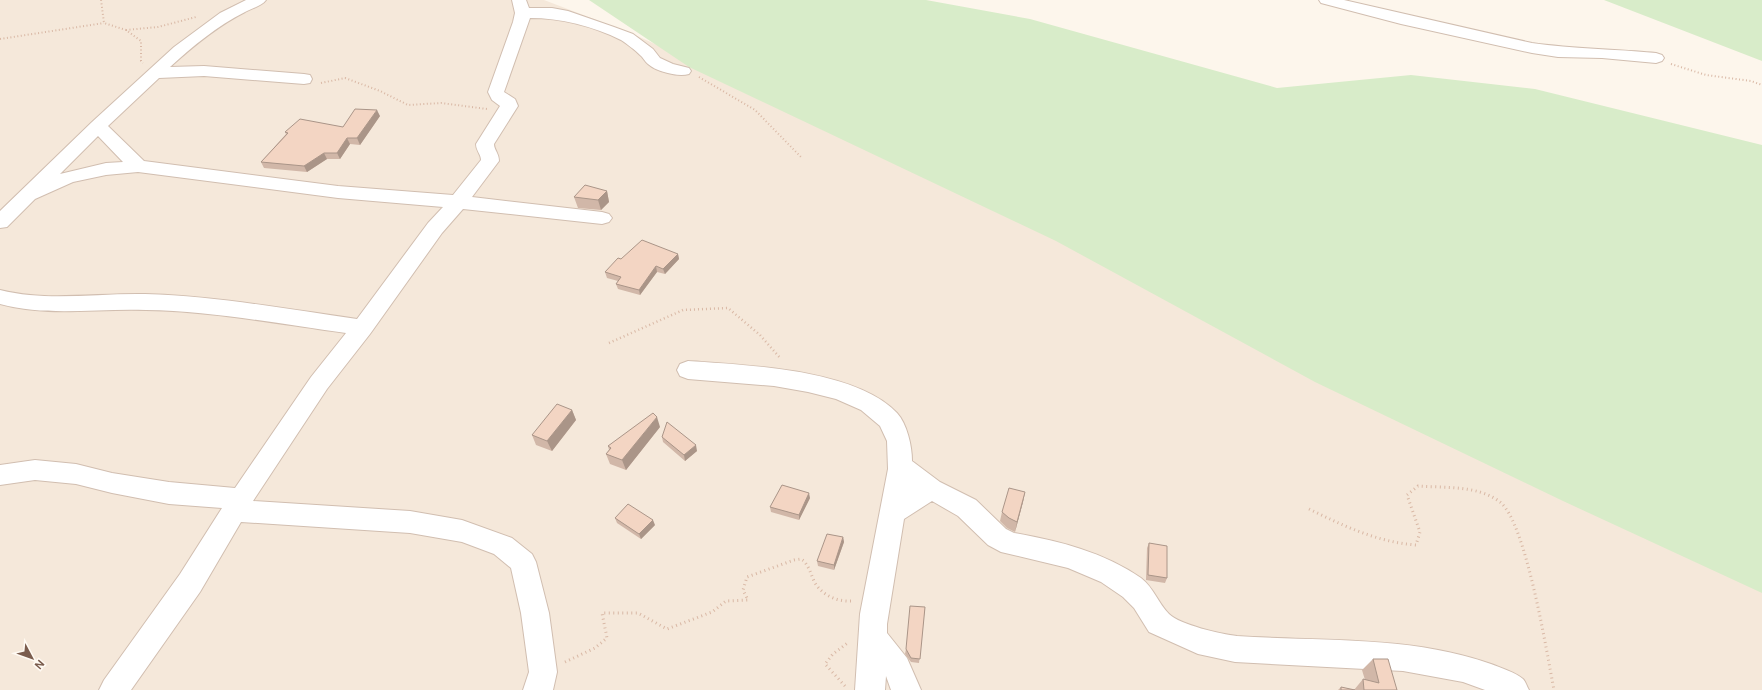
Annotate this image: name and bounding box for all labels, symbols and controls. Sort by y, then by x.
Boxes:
north arrow [12,638,52,678]
text: N [32,657,47,672]

